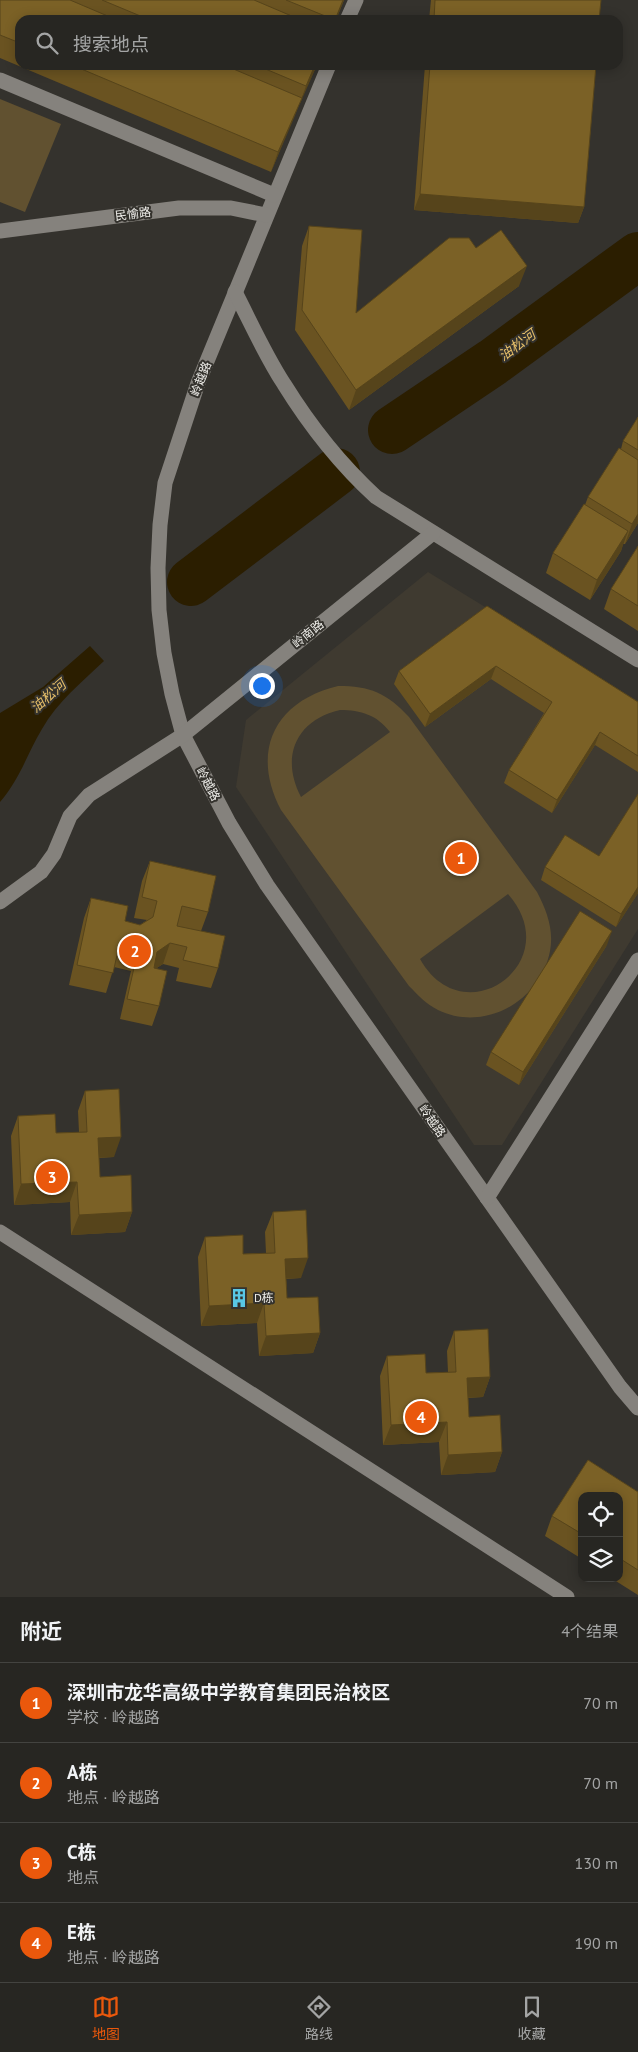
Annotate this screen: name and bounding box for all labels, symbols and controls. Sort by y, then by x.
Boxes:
search box [15,15,623,70]
icon: search [33,29,61,57]
text: 搜索地点 [73,32,149,56]
street label: 民愉路 [114,204,152,223]
water label: 油松河 [495,324,542,365]
street label: 岭越路 [187,359,214,398]
street label: 岭南路 [289,616,326,651]
water label: 油松河 [26,673,72,717]
your location [249,673,275,699]
street label: 岭越路 [193,764,224,803]
pin: 1 [445,839,477,877]
pin: 2 [119,932,151,970]
street label: 岭越路 [416,1102,449,1140]
pin: 3 [36,1158,68,1196]
building icon: D栋 [228,1287,250,1309]
place label: D栋 [254,1290,274,1305]
pin: 4 [405,1398,437,1436]
map controls [578,1492,623,1582]
button: locate [578,1492,623,1537]
button: layers [578,1537,623,1582]
text: 附近 [20,1618,62,1645]
text: 4个结果 [561,1621,618,1641]
text: 深圳市龙华高级中学教育集团民治校区 [67,1680,390,1704]
text: 1 [31,1693,41,1713]
text: 70 m [583,1693,618,1713]
text: 学校 · 岭越路 [67,1707,160,1727]
text: A栋 [67,1760,98,1784]
text: 2 [31,1773,41,1793]
text: 70 m [583,1773,618,1793]
text: 地点 · 岭越路 [67,1787,160,1807]
text: C栋 [67,1840,97,1864]
text: 3 [31,1853,41,1873]
text: 130 m [575,1853,618,1873]
text: 地点 [67,1867,99,1887]
text: E栋 [67,1920,96,1944]
text: 4 [31,1933,41,1953]
text: 190 m [575,1933,618,1953]
text: 地点 · 岭越路 [67,1947,160,1967]
tab: 地图 [92,1993,120,2043]
tab: 路线 [305,1993,333,2043]
tab: 收藏 [518,1993,546,2043]

